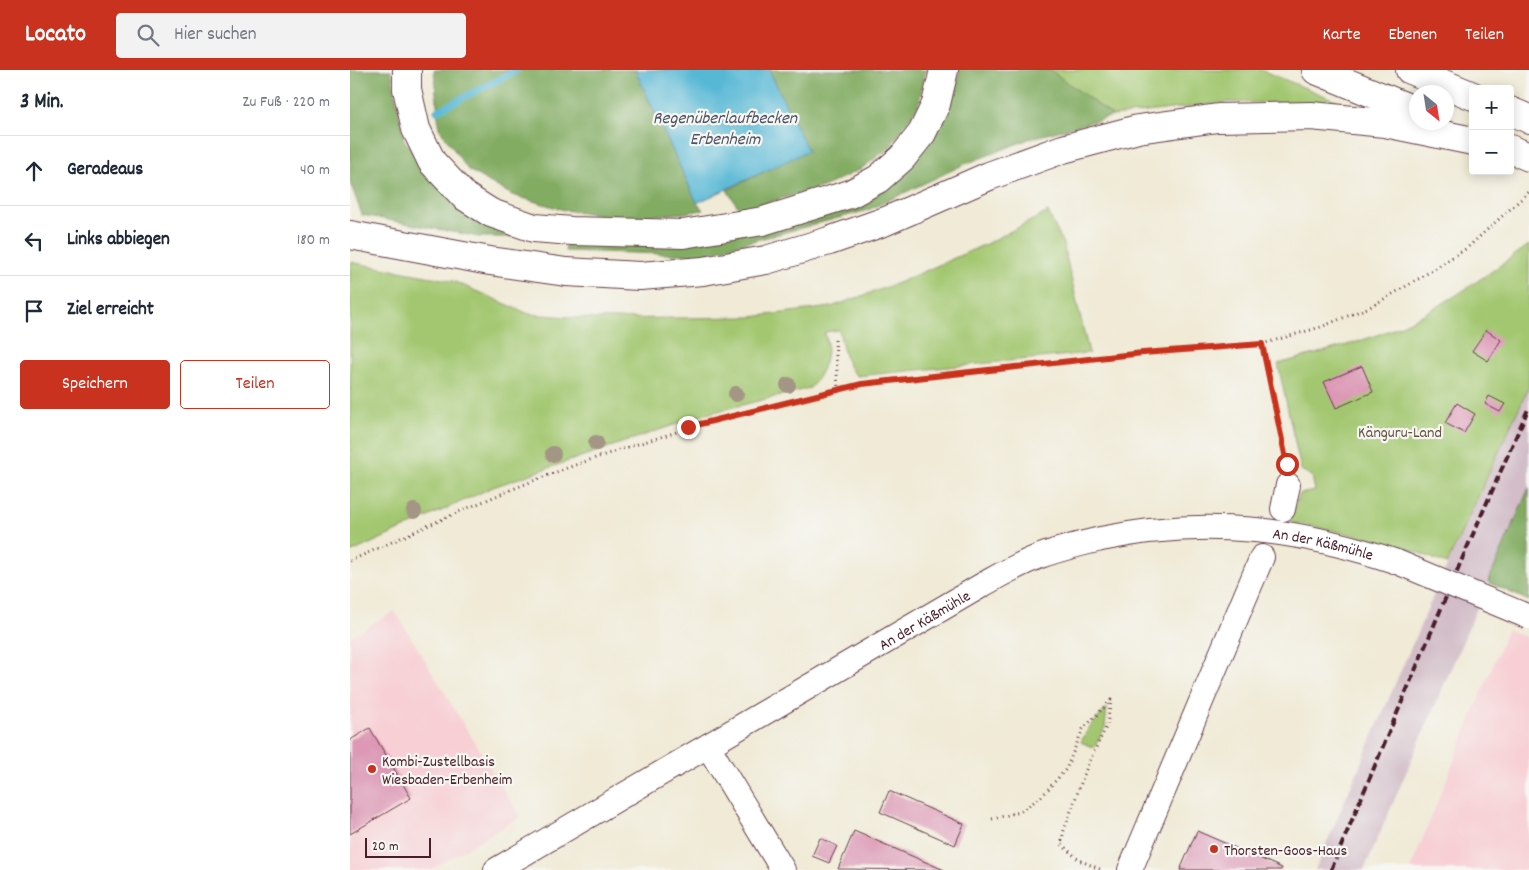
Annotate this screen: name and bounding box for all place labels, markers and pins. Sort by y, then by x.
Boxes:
place label: Kombi-Zustellbasis Wiesbaden-Erbenheim [382,751,513,792]
marker: Kombi-Zustellbasis Wiesbaden-Erbenheim [366,763,378,775]
place label: Thorsten-Goos-Haus [1224,840,1347,863]
marker: Thorsten-Goos-Haus [1208,843,1220,855]

